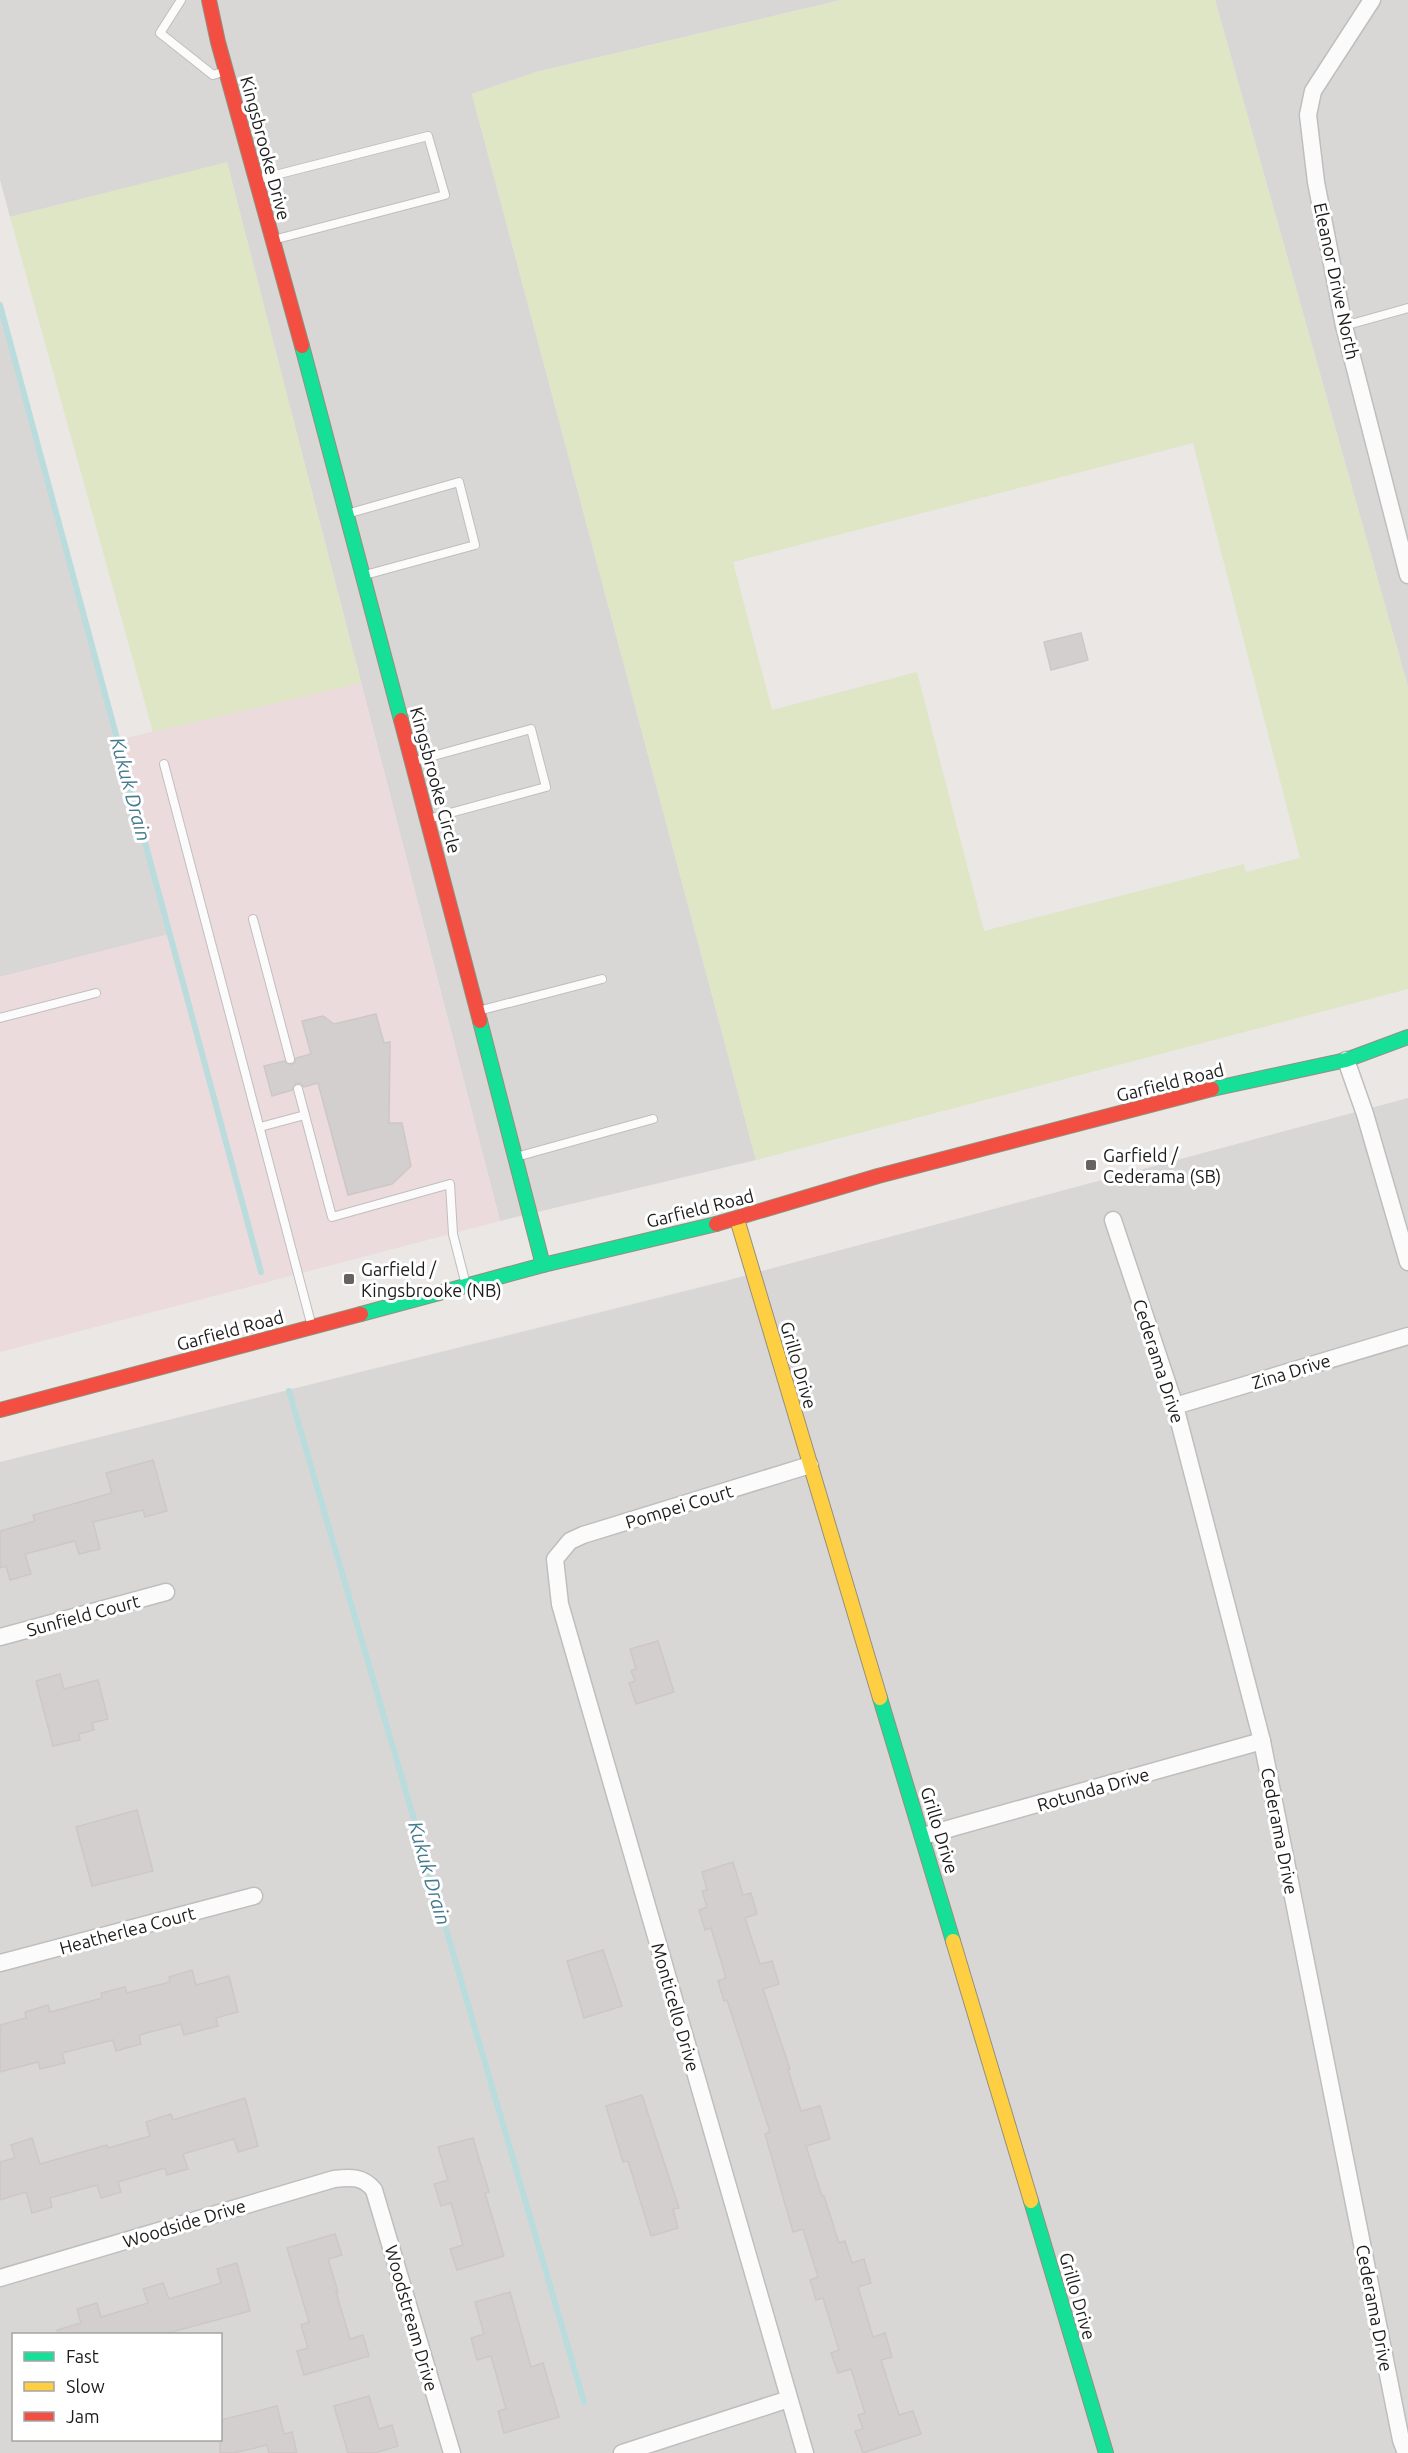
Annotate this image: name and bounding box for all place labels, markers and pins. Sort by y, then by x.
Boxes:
place label: Garfield / Cederama (SB) [1103,1145,1221,1187]
marker: Garfield / Cederama (SB) [1084,1158,1098,1172]
place label: Garfield / Kingsbrooke (NB) [361,1259,502,1301]
marker: Garfield / Kingsbrooke (NB) [342,1272,356,1286]

